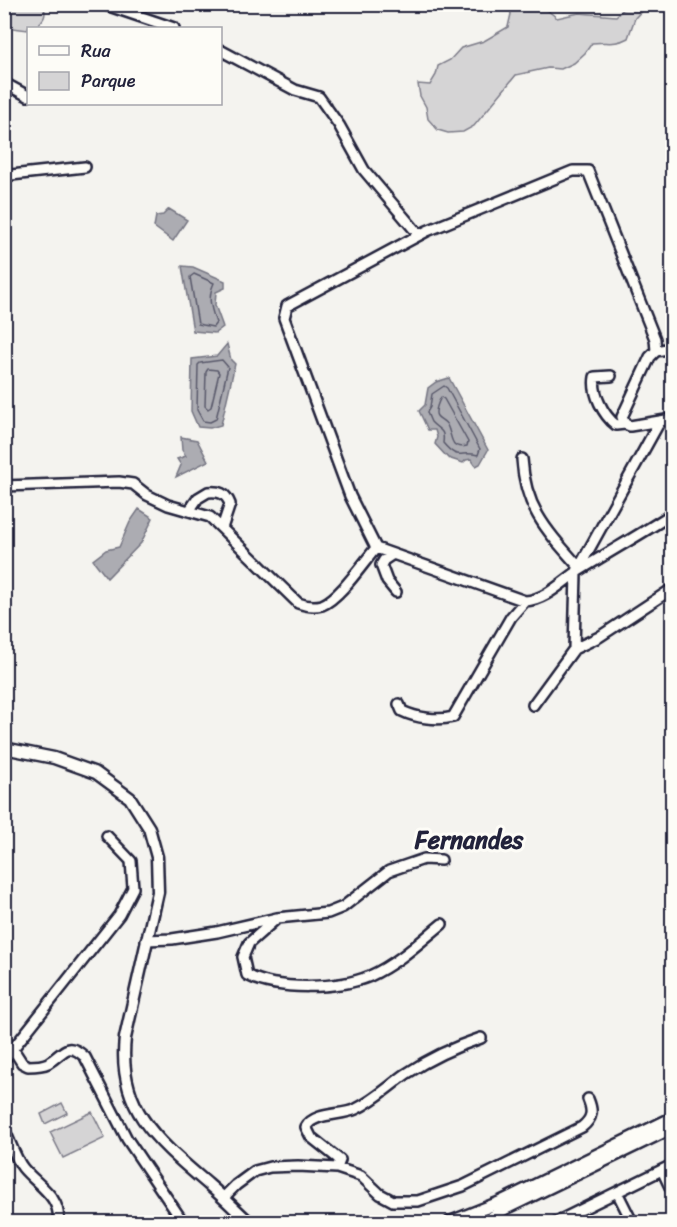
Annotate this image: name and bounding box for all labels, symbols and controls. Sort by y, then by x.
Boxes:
legend [27,27,222,105]
text: Rua [81,35,112,67]
text: Parque [81,65,136,97]
district label: Fernandes [414,819,524,861]

